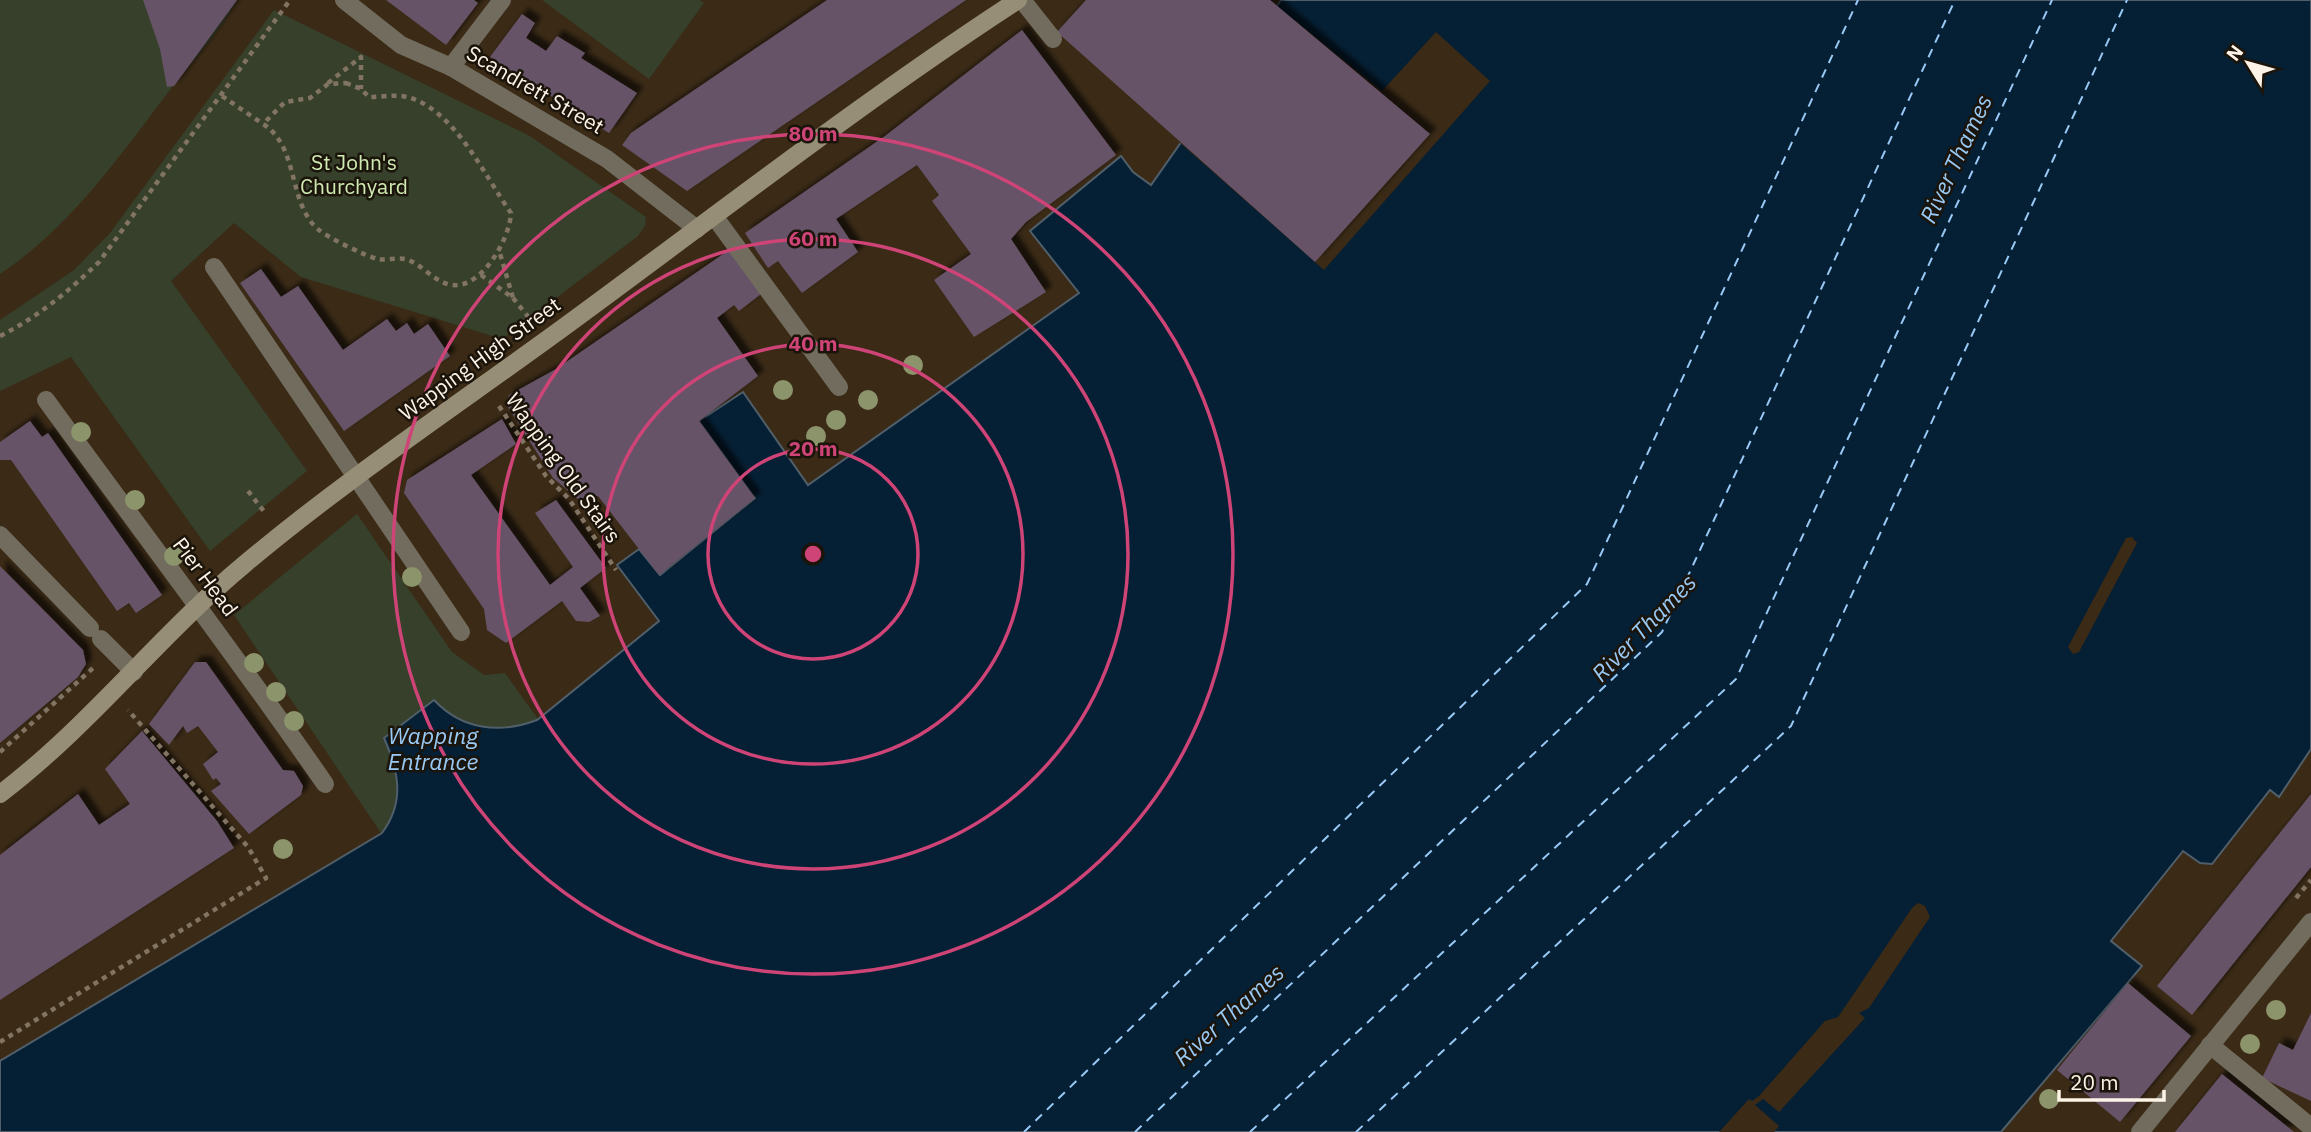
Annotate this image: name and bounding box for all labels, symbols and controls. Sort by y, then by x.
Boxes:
north arrow [2213,28,2283,98]
street label: Scandrett Street [462,38,609,140]
text: N [2221,40,2248,65]
water label: River Thames [1912,90,1998,228]
text: 80 m [789,119,837,147]
park label: St John's Churchyard [300,148,408,200]
text: 60 m [789,224,837,252]
street label: Wapping High Street [393,290,566,426]
text: 40 m [789,329,837,357]
street label: Wapping Old Stairs [500,387,628,548]
text: 20 m [789,434,837,462]
street label: Pier Head [167,531,245,622]
centre of rings [801,542,825,566]
water label: River Thames [1584,567,1702,687]
water label: Wapping Entrance [388,720,479,776]
water label: River Thames [1167,957,1290,1072]
scale bar [2059,1058,2164,1102]
text: 20 m [2070,1068,2119,1096]

